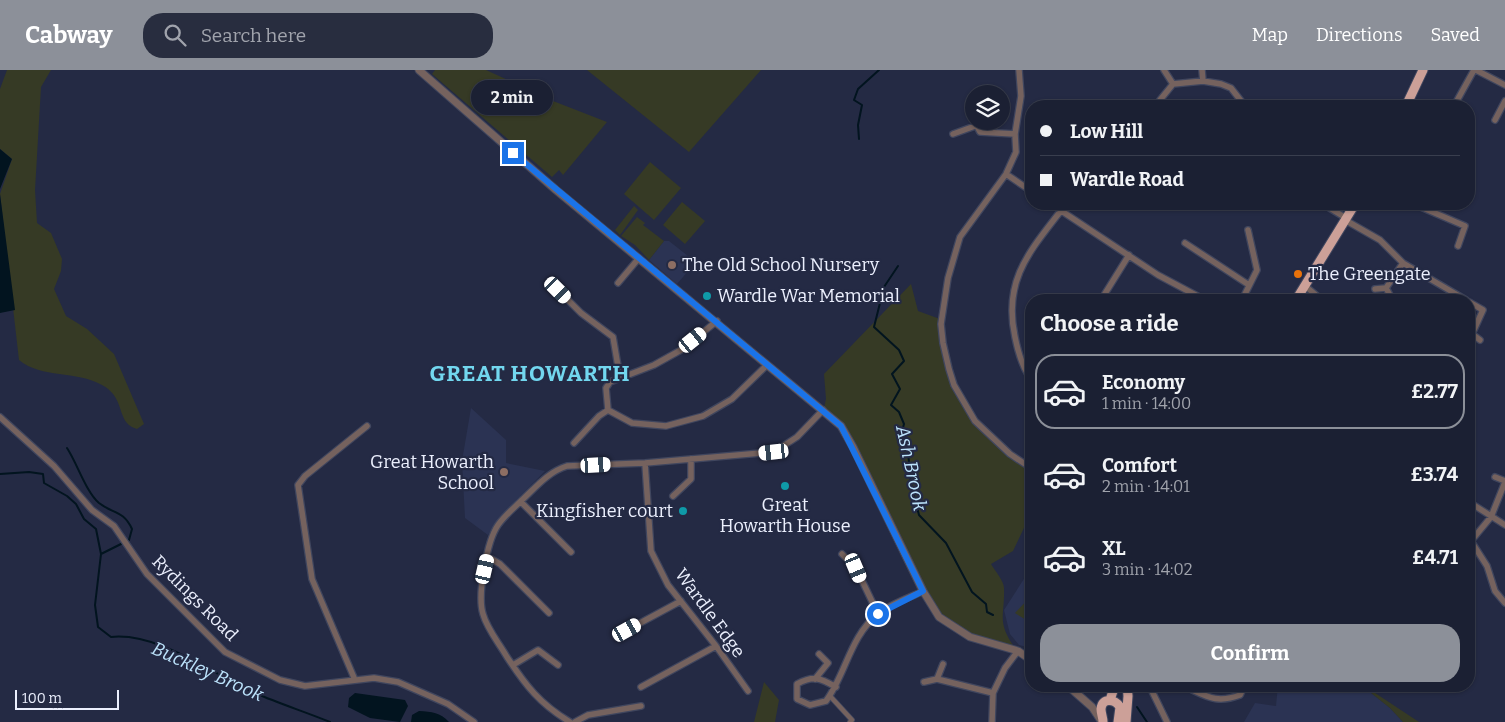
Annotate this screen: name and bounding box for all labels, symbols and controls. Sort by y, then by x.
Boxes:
search box [143,13,493,58]
text: Cabway [25,21,113,49]
icon: search [161,21,189,49]
text: Search here [201,24,306,47]
text: Map [1252,24,1288,46]
text: Directions [1316,24,1403,46]
text: Saved [1431,24,1480,46]
callout: 2 min [472,81,554,116]
map controls [965,85,1010,130]
button: layers [965,85,1010,130]
text: 2 min [491,88,533,107]
text: Low Hill [1070,120,1143,143]
route end [502,142,524,164]
text: Wardle Road [1070,168,1184,191]
place label: The Old School Nursery [682,254,880,276]
marker: The Old School Nursery [666,259,678,271]
place label: The Greengate [1308,263,1431,285]
marker: The Greengate [1292,268,1304,280]
car [542,274,573,306]
place label: Wardle War Memorial [717,285,900,307]
marker: Wardle War Memorial [701,290,713,302]
text: Choose a ride [1040,310,1179,337]
car [676,325,709,355]
district label: GREAT HOWARTH [430,360,630,387]
icon: car [1042,369,1087,414]
text: Economy [1102,371,1185,394]
text: £2.77 [1411,380,1458,403]
text: 1 min · 14:00 [1102,394,1191,413]
water label: Ash Brook [891,422,932,514]
car [758,443,789,461]
place label: Great Howarth School [370,451,494,494]
icon: car [1042,452,1087,497]
text: Comfort [1102,454,1177,477]
car [580,457,611,473]
text: £3.74 [1410,463,1458,486]
marker: Great Howarth School [498,466,510,478]
text: 2 min · 14:01 [1102,477,1190,496]
marker: Great Howarth House [779,480,791,492]
place label: Great Howarth House [720,494,851,537]
place label: Kingfisher court [536,500,673,522]
marker: Kingfisher court [677,505,689,517]
icon: car [1042,535,1087,580]
text: XL [1102,537,1126,560]
text: £4.71 [1412,546,1458,569]
street label: Rydings Road [147,550,243,646]
car [843,551,868,585]
car [474,553,495,585]
text: 3 min · 14:02 [1102,560,1192,579]
street label: Wardle Edge [670,564,750,662]
route start [867,603,889,625]
car [610,616,643,644]
button: Confirm [1040,624,1460,682]
water label: Buckley Brook [148,637,268,707]
scale bar [15,687,119,710]
text: 100 m [22,690,62,707]

